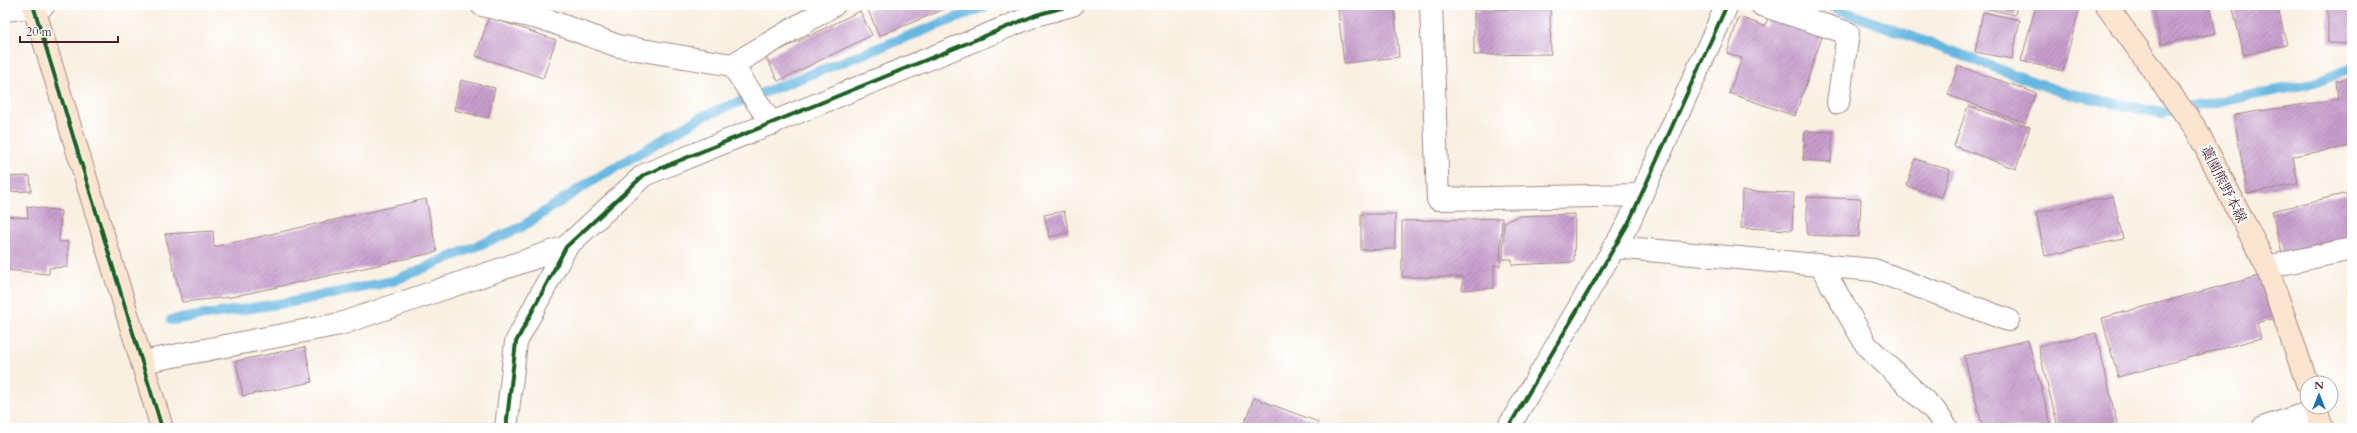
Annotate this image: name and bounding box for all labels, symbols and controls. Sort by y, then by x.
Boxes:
scale bar [20,18,118,44]
text: 20 m [26,24,53,40]
street label: 藁園熊野本線 [2196,142,2251,226]
north arrow [2299,375,2339,415]
text: N [2314,378,2324,393]

